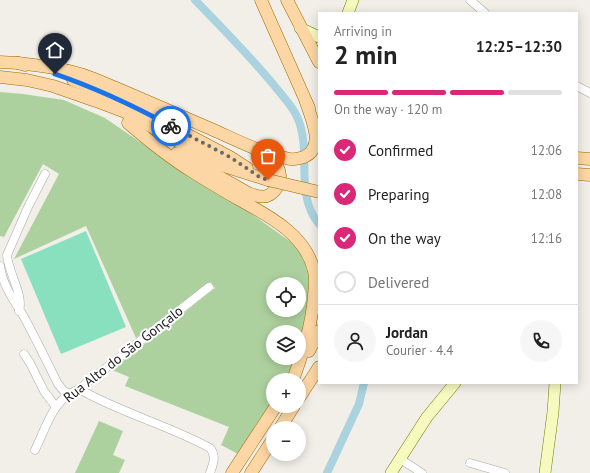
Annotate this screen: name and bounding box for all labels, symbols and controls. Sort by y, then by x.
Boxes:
text: Arriving in [334,23,392,40]
pin [38,33,72,74]
text: 12:25–12:30 [476,37,562,56]
text: 2 min [334,38,397,71]
icon: home [44,39,66,61]
text: On the way · 120 m [334,101,442,118]
courier [151,106,191,146]
icon: bike [160,115,182,137]
pin [251,139,285,180]
icon: check [334,139,356,161]
text: Confirmed [368,141,433,160]
text: 12:06 [531,142,562,159]
icon: bag [257,145,279,167]
icon: check [334,183,356,205]
text: Preparing [368,185,430,204]
text: 12:08 [531,186,562,203]
icon: check [334,227,356,249]
text: On the way [368,229,441,248]
text: 12:16 [531,230,562,247]
text: Delivered [368,273,429,292]
map controls [266,277,306,461]
button: locate [266,277,306,317]
street label: Rua Alto do São Gonçalo [60,302,186,406]
button: person [334,320,376,362]
button: phone [520,320,562,362]
text: Jordan [386,323,428,342]
button: layers [266,325,306,365]
text: Courier · 4.4 [386,342,453,359]
button: + [266,373,306,413]
button: − [266,421,306,461]

